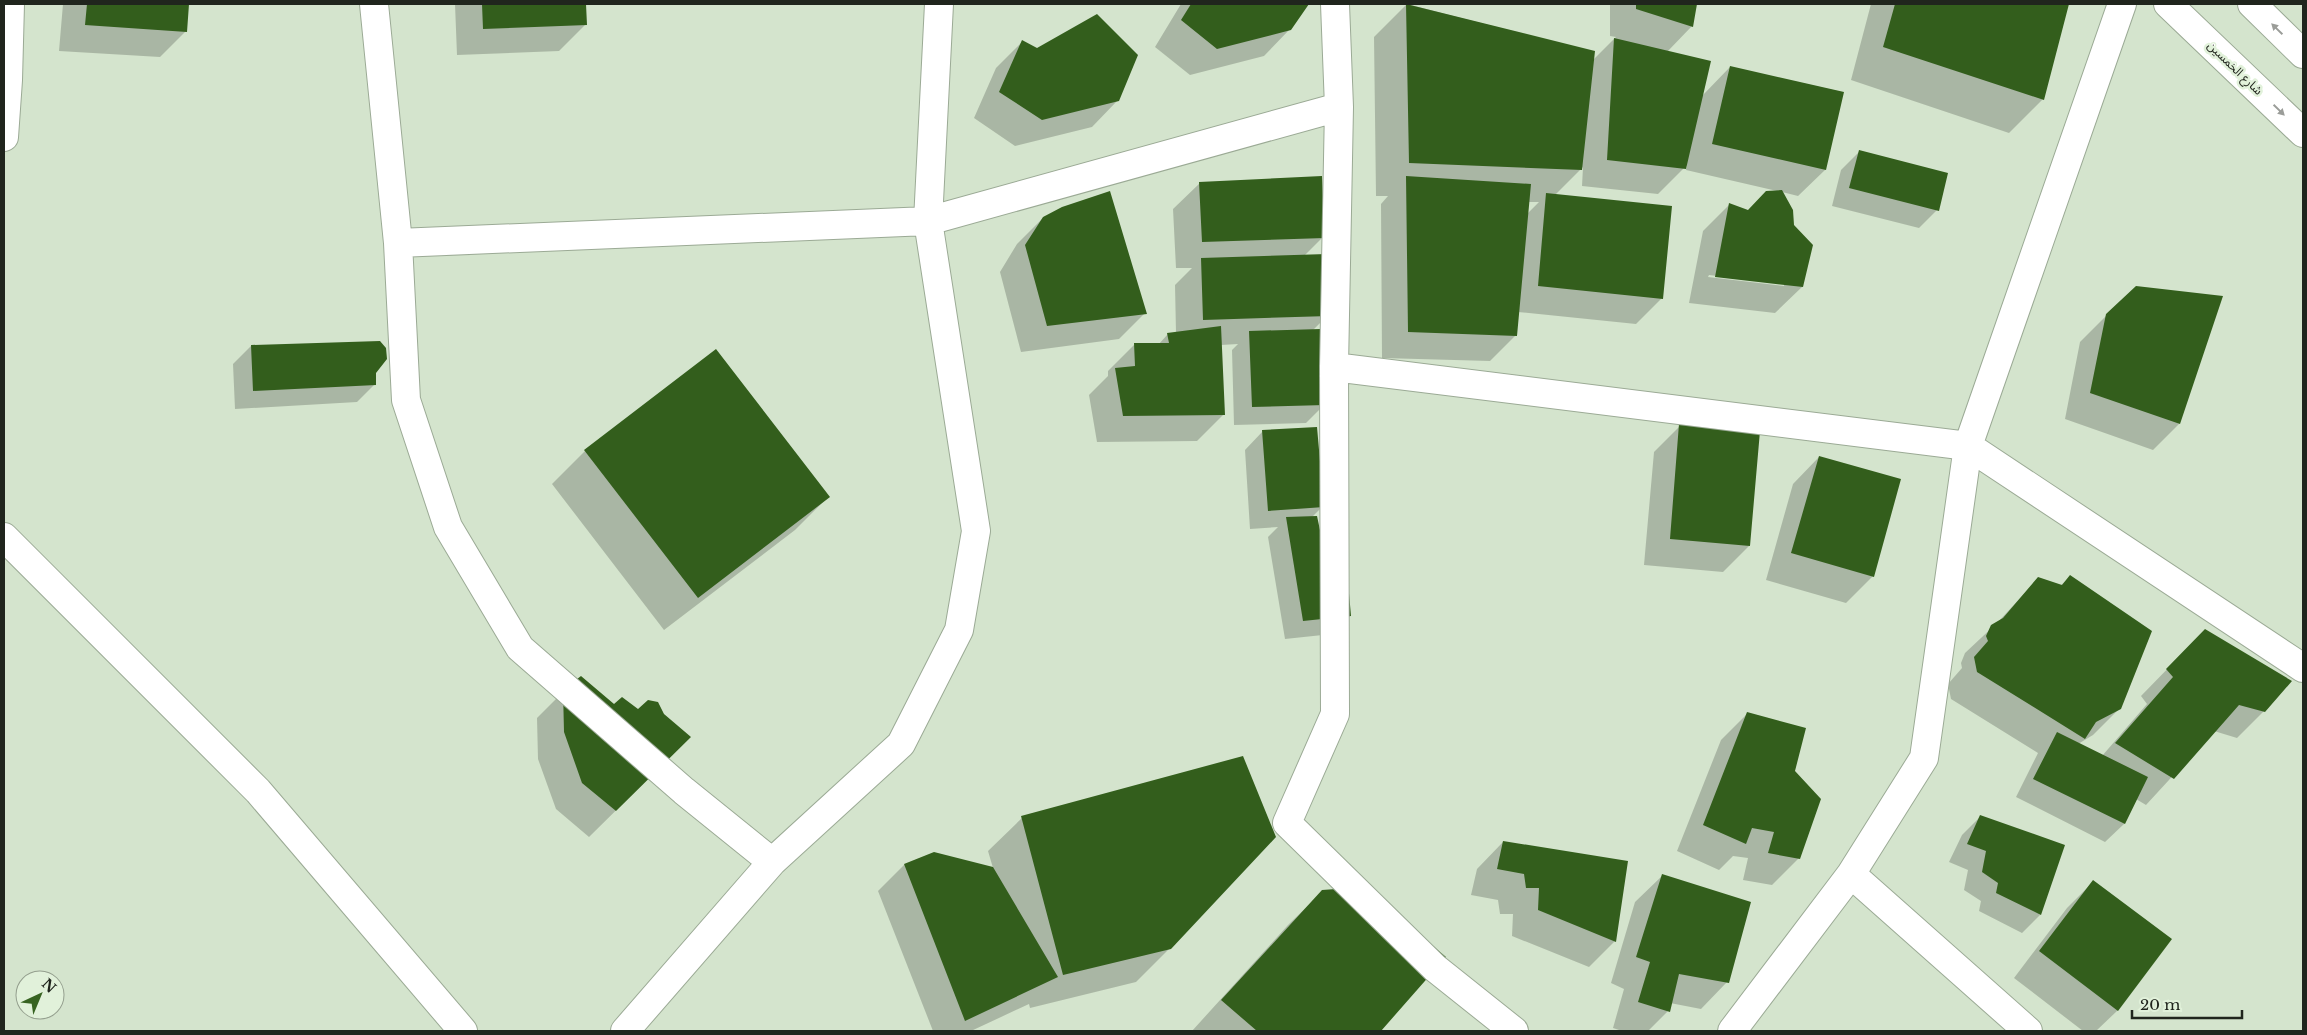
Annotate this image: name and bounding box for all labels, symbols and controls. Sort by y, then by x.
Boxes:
one-way arrow [2272,23,2284,35]
street label: شارع الخمسين [2203,38,2266,99]
one-way arrow [2273,104,2285,116]
north arrow [15,970,65,1020]
text: N [38,975,60,997]
scale bar [2132,988,2242,1020]
text: 20 m [2140,995,2180,1014]

